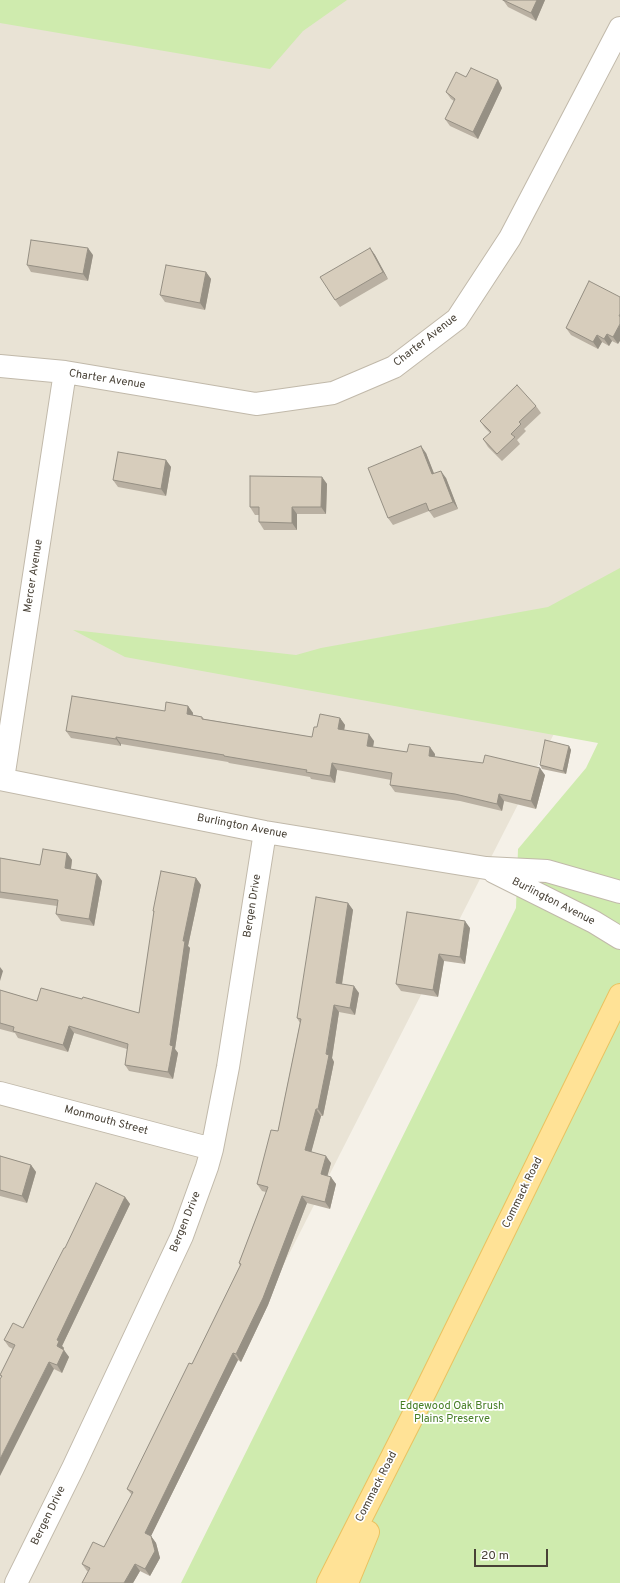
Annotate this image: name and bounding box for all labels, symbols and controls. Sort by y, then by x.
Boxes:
street label: Charter Avenue [391,312,461,370]
street label: Charter Avenue [68,367,146,393]
street label: Mercer Avenue [22,538,46,614]
street label: Burlington Avenue [196,812,288,842]
street label: Bergen Drive [241,873,265,939]
street label: Burlington Avenue [509,875,597,929]
street label: Monmouth Street [63,1103,149,1139]
street label: Commack Road [500,1155,546,1231]
street label: Bergen Drive [168,1190,204,1254]
park label: Edgewood Oak Brush Plains Preserve [400,1400,504,1426]
street label: Commack Road [354,1450,400,1524]
street label: Bergen Drive [29,1484,69,1548]
scale bar [476,1541,550,1567]
text: 20 m [481,1548,509,1564]

